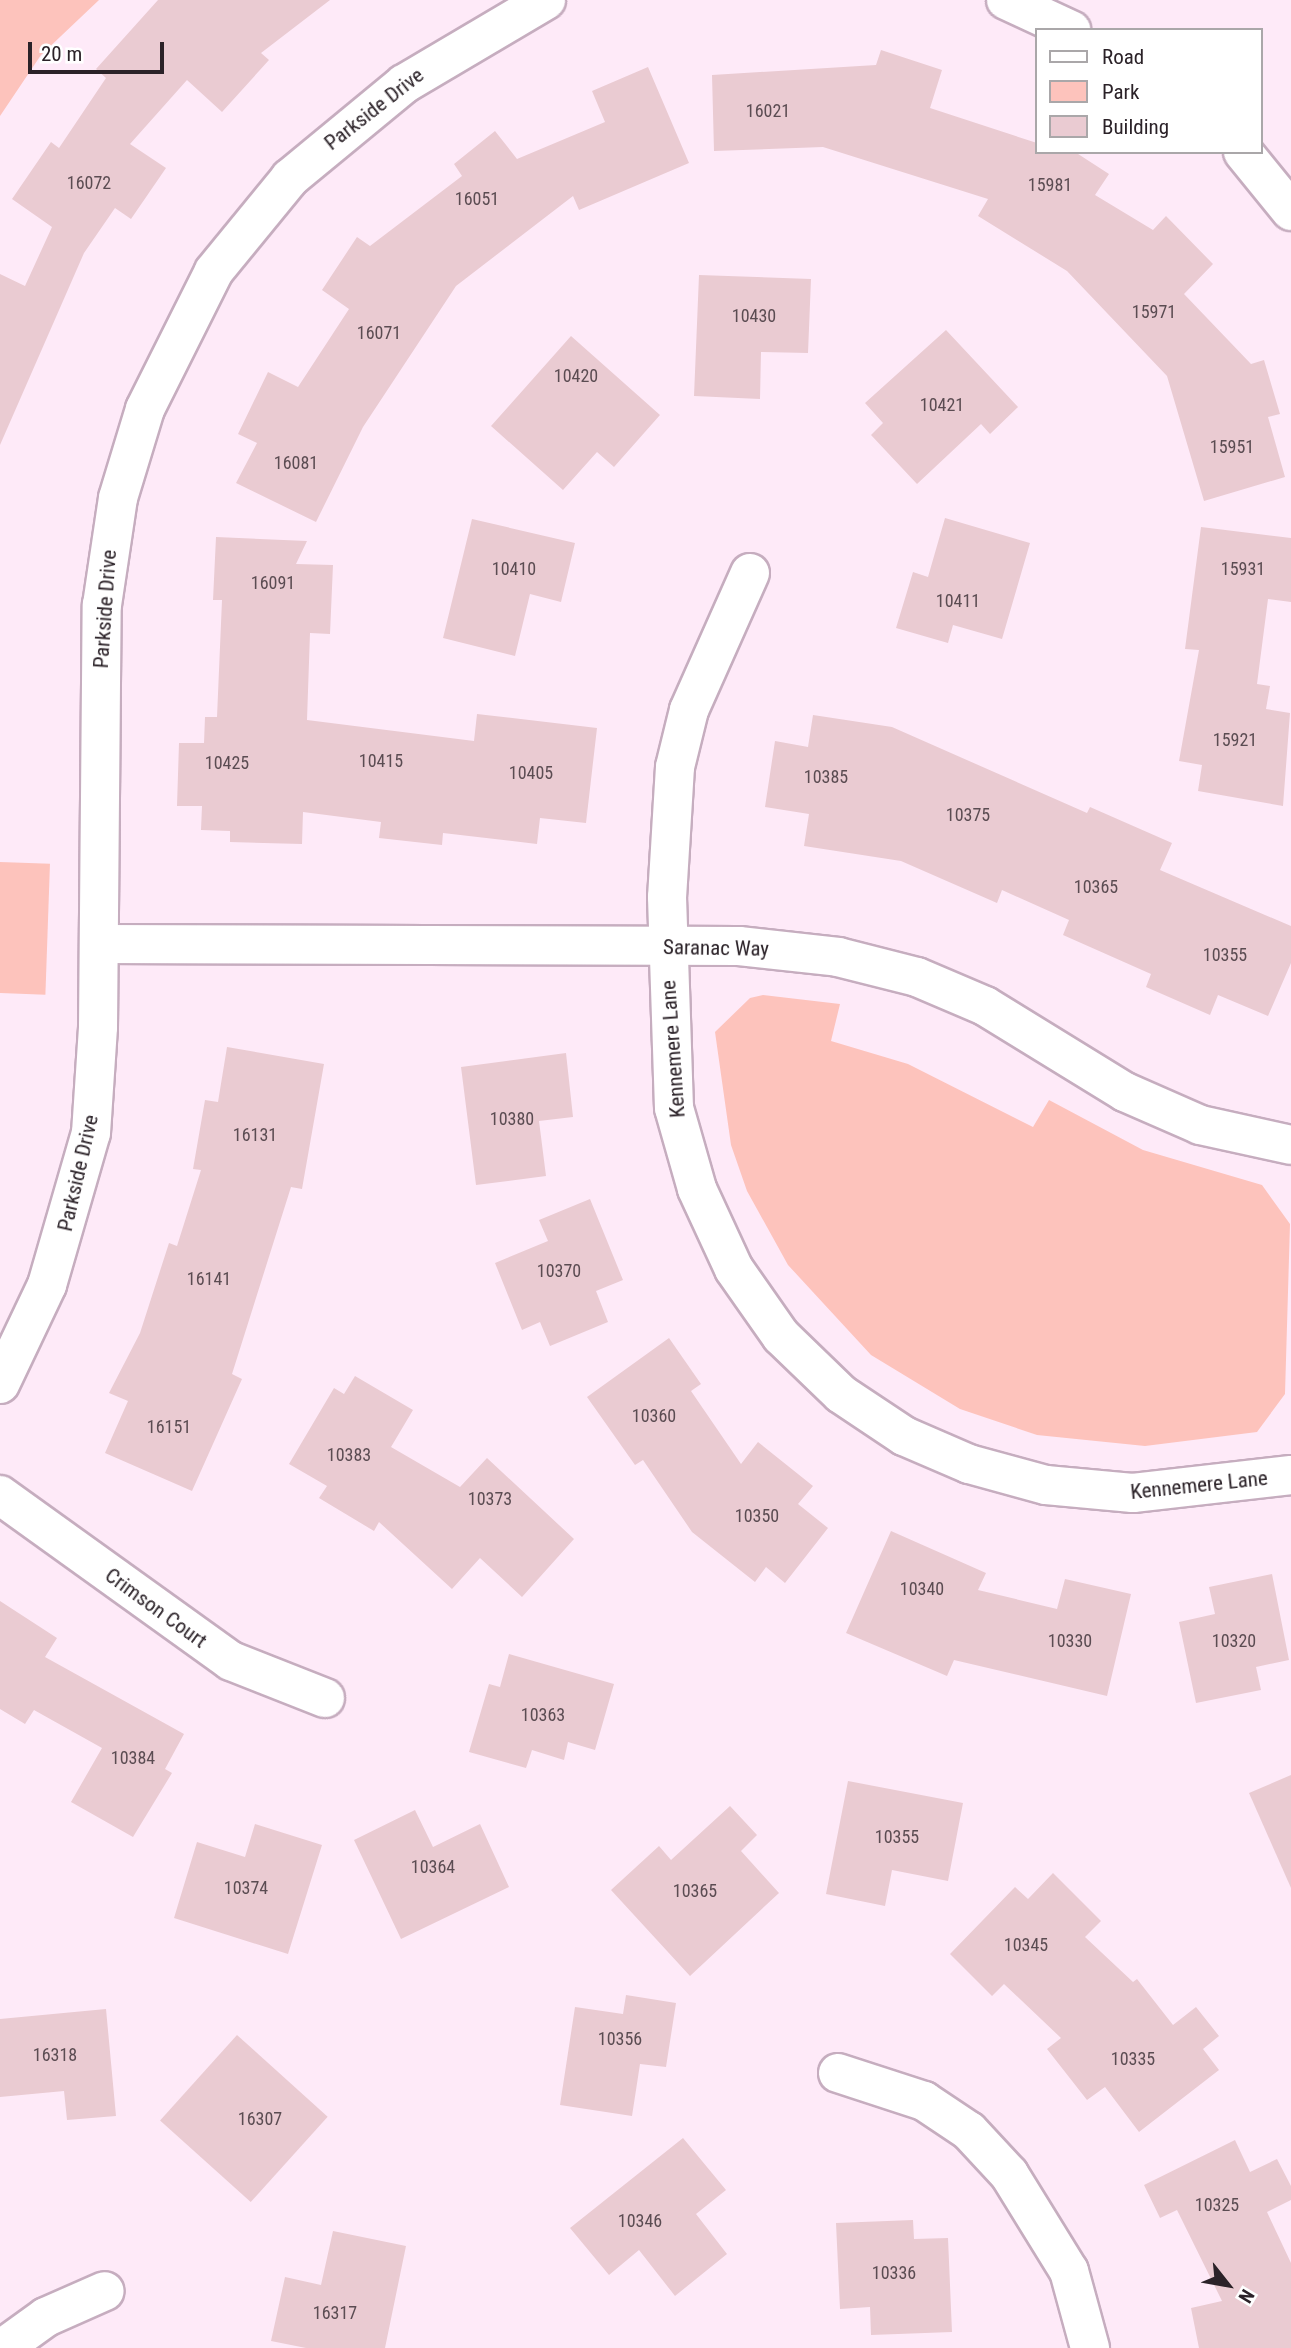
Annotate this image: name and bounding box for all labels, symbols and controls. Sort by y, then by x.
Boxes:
scale bar [32,28,168,72]
legend [1036,28,1263,154]
text: 20 m [41,42,82,66]
text: Road [1102,45,1144,69]
street label: Parkside Drive [319,62,429,156]
text: Park [1102,80,1139,104]
house number: 16021 [746,100,790,122]
text: Building [1102,115,1169,139]
house number: 16072 [67,172,111,194]
house number: 15981 [1028,174,1072,196]
house number: 16051 [455,188,499,210]
house number: 15971 [1132,301,1176,323]
house number: 10430 [732,305,776,327]
house number: 16071 [357,322,401,344]
house number: 10420 [554,365,598,387]
house number: 10421 [920,394,964,416]
house number: 15951 [1210,436,1254,458]
house number: 16081 [274,452,318,474]
street label: Parkside Drive [88,549,122,669]
house number: 10410 [492,558,536,580]
house number: 15931 [1221,558,1265,580]
house number: 16091 [251,572,295,594]
house number: 10411 [936,590,980,612]
house number: 15921 [1213,729,1257,751]
house number: 10415 [359,750,403,772]
house number: 10425 [205,752,249,774]
house number: 10405 [509,762,553,784]
house number: 10385 [804,766,848,788]
house number: 10375 [946,804,990,826]
house number: 10365 [1074,876,1118,898]
street label: Saranac Way [663,934,769,962]
house number: 10355 [1203,944,1247,966]
street label: Kennemere Lane [656,979,690,1119]
house number: 10380 [490,1108,534,1130]
street label: Parkside Drive [52,1112,104,1234]
house number: 16131 [233,1124,277,1146]
house number: 10370 [537,1260,581,1282]
house number: 16141 [187,1268,231,1290]
house number: 10360 [632,1405,676,1427]
house number: 16151 [147,1416,191,1438]
house number: 10383 [327,1444,371,1466]
street label: Kennemere Lane [1129,1465,1269,1505]
house number: 10373 [468,1488,512,1510]
house number: 10350 [735,1505,779,1527]
street label: Crimson Court [100,1563,212,1653]
house number: 10340 [900,1578,944,1600]
house number: 10330 [1048,1630,1092,1652]
house number: 10320 [1212,1630,1256,1652]
house number: 10363 [521,1704,565,1726]
house number: 10384 [111,1747,155,1769]
house number: 10355 [875,1826,919,1848]
house number: 10364 [411,1856,455,1878]
house number: 10374 [224,1877,268,1899]
house number: 10365 [673,1880,717,1902]
house number: 10345 [1004,1934,1048,1956]
house number: 10356 [598,2028,642,2050]
house number: 16318 [33,2044,77,2066]
house number: 10335 [1111,2048,1155,2070]
house number: 16307 [238,2108,282,2130]
house number: 10325 [1195,2194,1239,2216]
house number: 10346 [618,2210,662,2232]
north arrow [1193,2250,1263,2320]
house number: 10336 [872,2262,916,2284]
text: N [1234,2285,1259,2307]
house number: 16317 [313,2302,357,2324]

